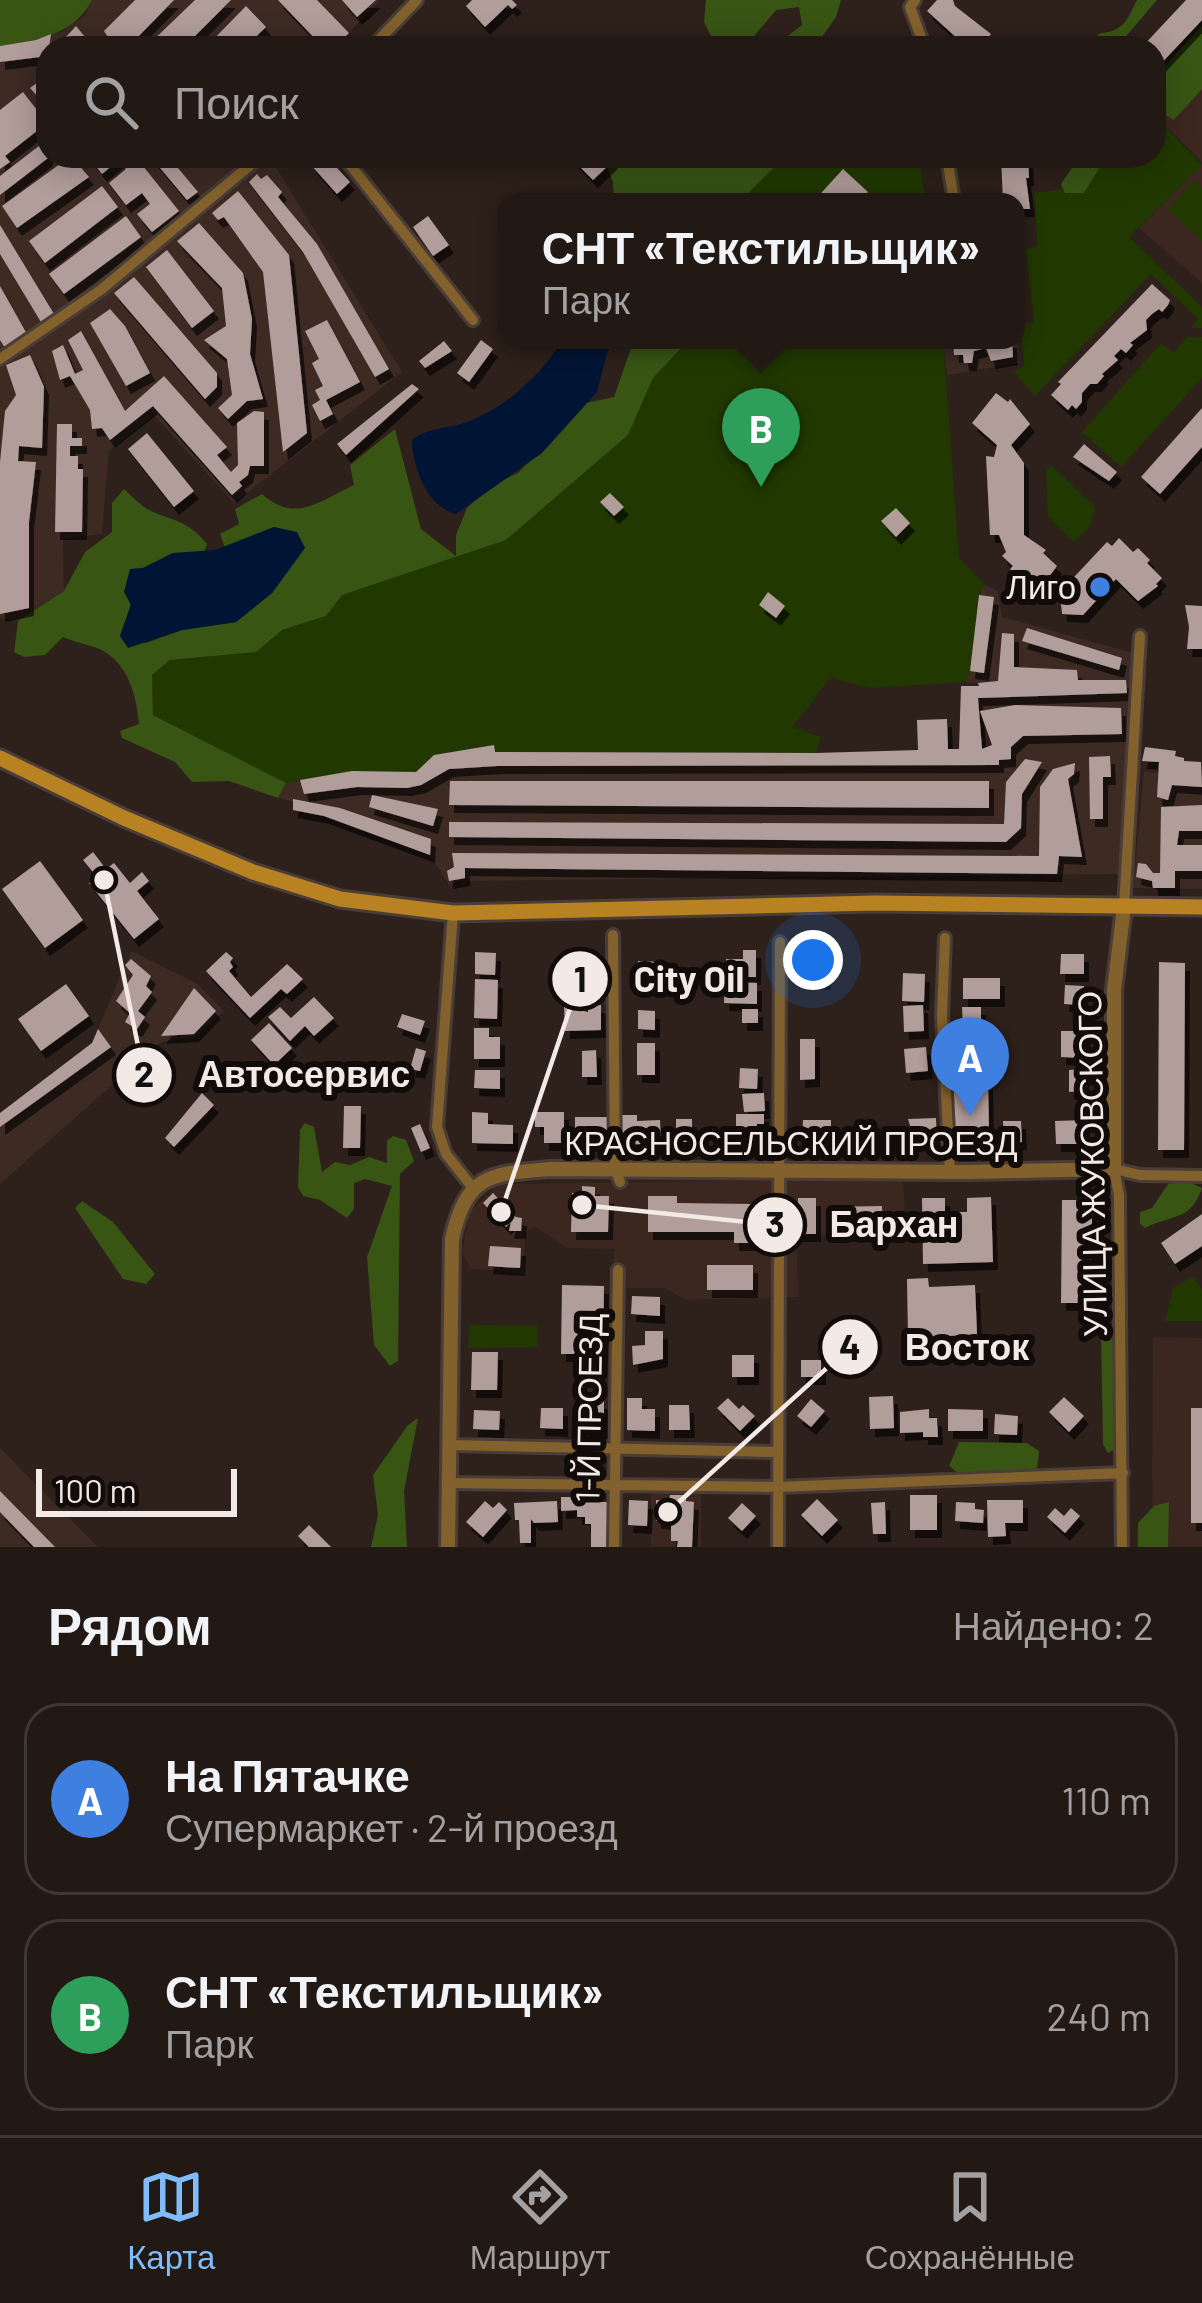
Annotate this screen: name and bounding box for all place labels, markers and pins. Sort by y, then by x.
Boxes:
pin: B [722,388,800,487]
place label: Лиго [1006,566,1076,606]
marker: Лиго [1087,574,1113,600]
callout: City Oil [550,943,769,1015]
pin: A [931,1017,1009,1116]
callout: Автосервис [114,1039,434,1111]
callout: Бархан [745,1189,982,1261]
callout: Восток [820,1311,1053,1383]

